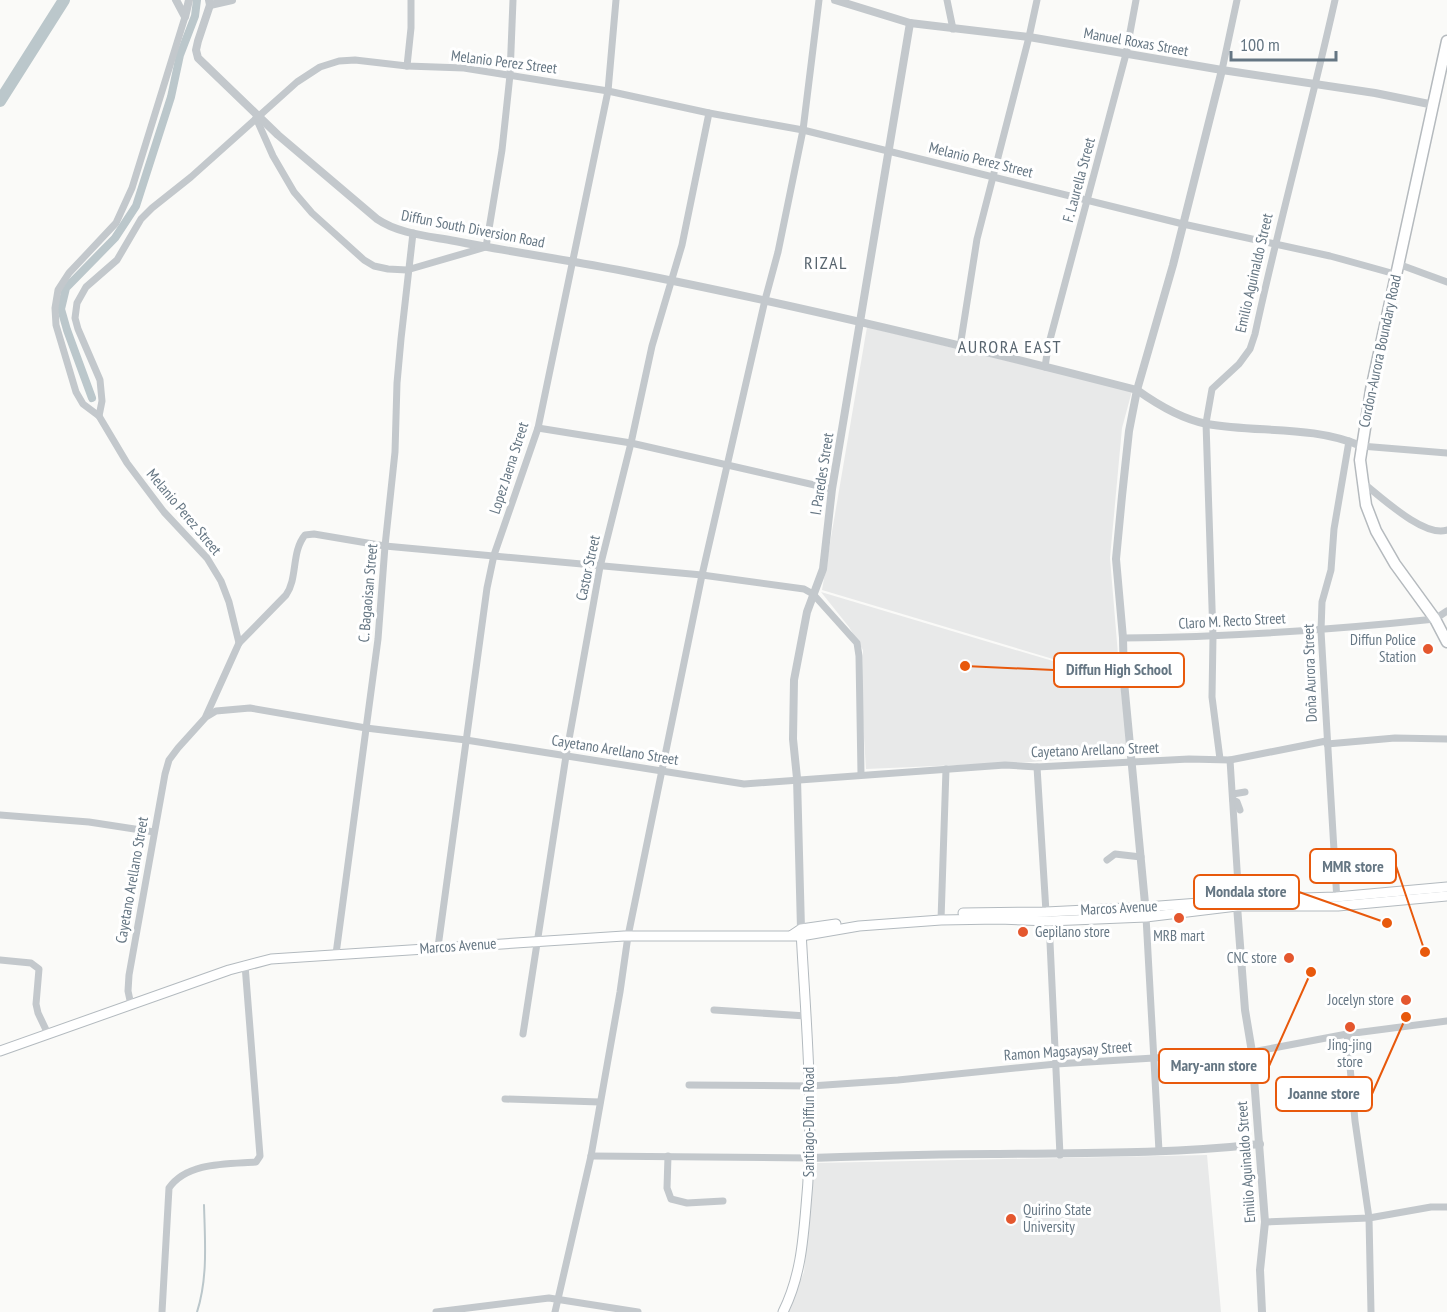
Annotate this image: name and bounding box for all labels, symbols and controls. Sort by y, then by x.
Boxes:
street label: Manuel Roxas Street [1082,23,1190,60]
scale bar [1231,24,1336,62]
text: 100 m [1240,33,1280,56]
street label: Melanio Perez Street [450,46,558,77]
street label: F. Laurella Street [1058,135,1099,224]
street label: Melanio Perez Street [927,137,1035,182]
street label: Diffun South Diversion Road [400,205,546,252]
street label: Emilio Aguinaldo Street [1231,211,1276,334]
district label: RIZAL [804,251,848,274]
street label: Cordon-Aurora Boundary Road [1354,273,1405,429]
district label: AURORA EAST [958,335,1062,358]
street label: Lopez Jaena Street [485,419,532,516]
street label: I. Paredes Street [806,431,837,516]
street label: Melanio Perez Street [143,465,226,559]
street label: Castor Street [571,533,604,602]
street label: C. Bagaoisan Street [354,543,381,643]
street label: Claro M. Recto Street [1178,608,1286,633]
street label: Doña Aurora Street [1298,624,1321,722]
place label: Diffun Police Station [1350,630,1416,666]
marker: Diffun Police Station [1421,642,1435,656]
callout: Diffun High School [1054,653,1184,687]
text: Diffun High School [1066,659,1172,679]
street label: Cayetano Arellano Street [550,730,680,769]
street label: Cayetano Arellano Street [1031,738,1159,761]
street label: Cayetano Arellano Street [111,815,152,945]
callout: MMR store [1310,849,1396,883]
text: MMR store [1322,856,1384,876]
callout: Mondala store [1194,875,1299,909]
text: Mondala store [1205,881,1287,901]
street label: Marcos Avenue [1080,896,1158,919]
marker: MRB mart [1172,911,1186,925]
place label: Gepilano store [1035,922,1110,941]
marker: Gepilano store [1016,925,1030,939]
place label: MRB mart [1153,926,1205,945]
street label: Marcos Avenue [419,933,497,958]
place label: CNC store [1227,948,1277,967]
marker: CNC store [1282,951,1296,965]
place label: Jocelyn store [1327,990,1394,1009]
marker: Jocelyn store [1399,993,1413,1007]
marker: Jing-jing store [1343,1020,1357,1034]
place label: Jing-jing store [1327,1035,1372,1071]
street label: Ramon Magsaysay Street [1003,1037,1133,1064]
callout: Mary-ann store [1159,1049,1269,1083]
text: Mary-ann store [1171,1055,1257,1075]
street label: Santiago-Diffun Road [799,1067,818,1177]
callout: Joanne store [1276,1077,1372,1111]
text: Joanne store [1287,1083,1360,1103]
street label: Emilio Aguinaldo Street [1232,1101,1259,1224]
place label: Quirino State University [1023,1200,1091,1236]
marker: Quirino State University [1004,1212,1018,1226]

